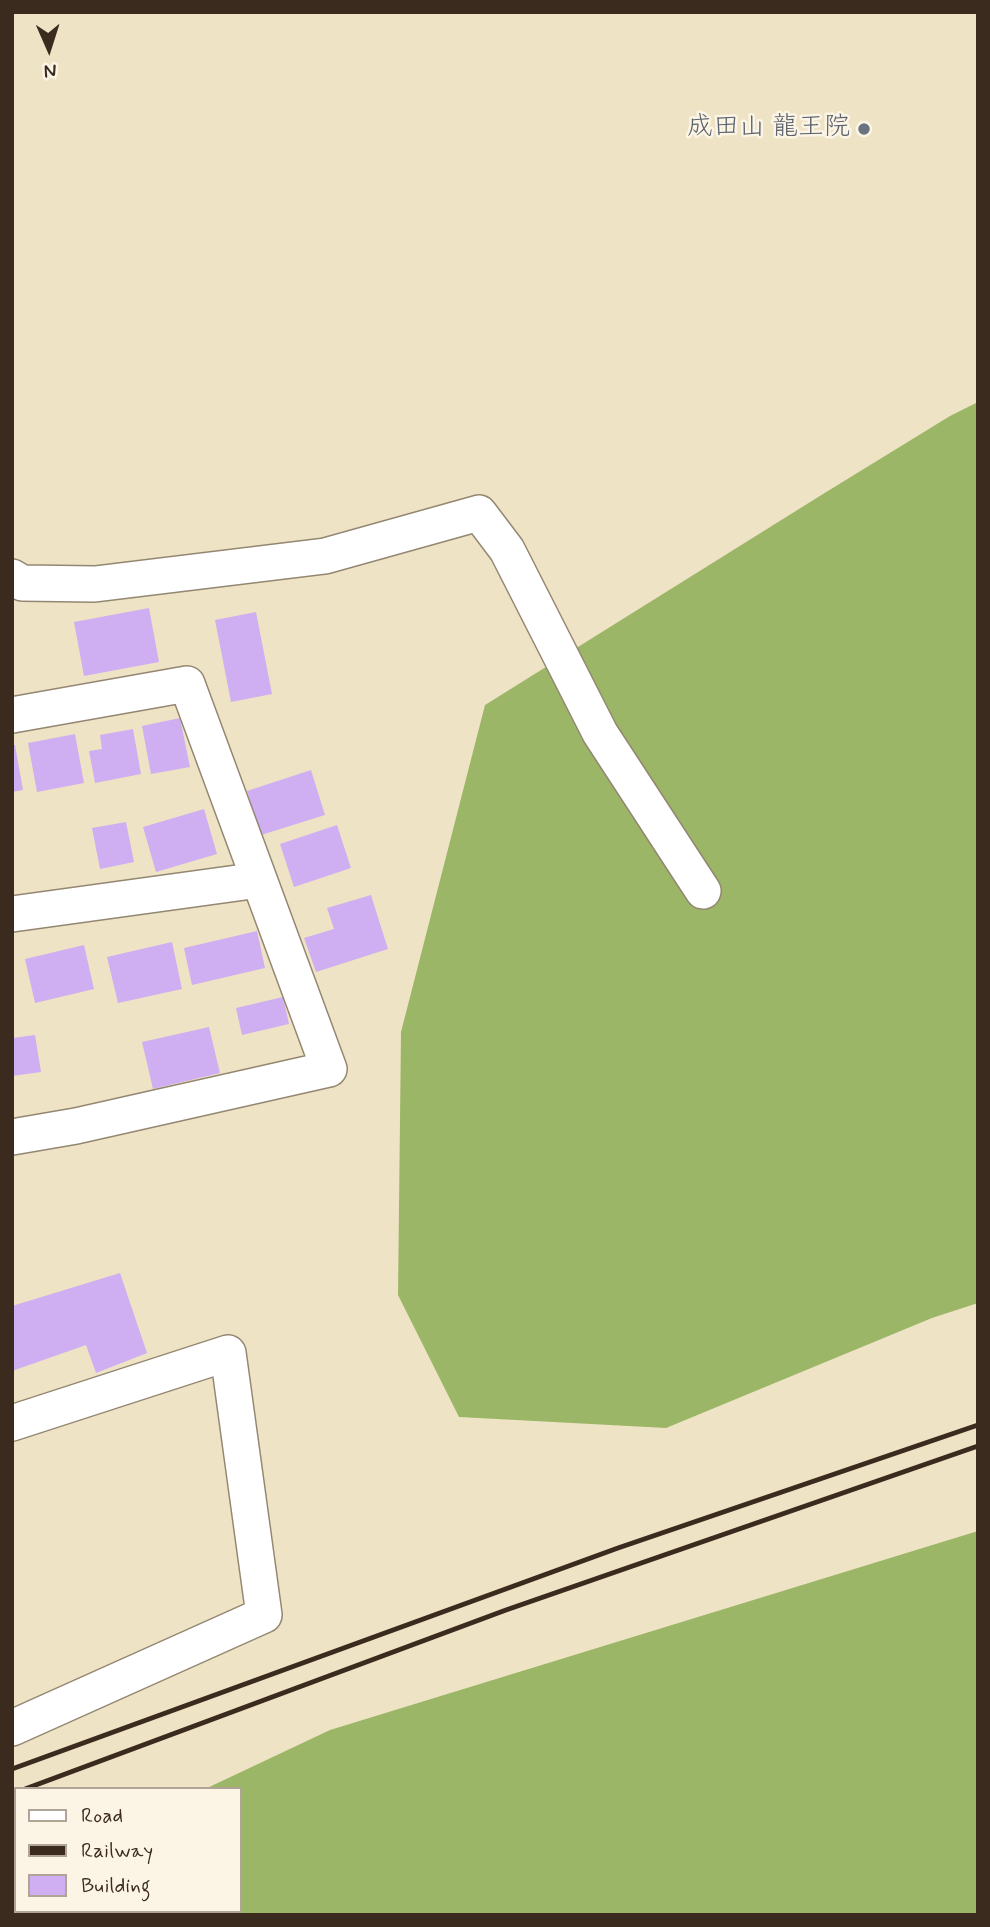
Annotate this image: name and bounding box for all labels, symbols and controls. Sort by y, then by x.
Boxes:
north arrow [14,14,84,84]
text: N [43,58,57,83]
place label: 成田山 龍王院 [687,113,850,145]
marker: 成田山 龍王院 [856,121,872,137]
legend [14,1787,242,1913]
text: Road [81,1802,123,1830]
text: Railway [81,1837,153,1865]
text: Building [81,1872,151,1900]

